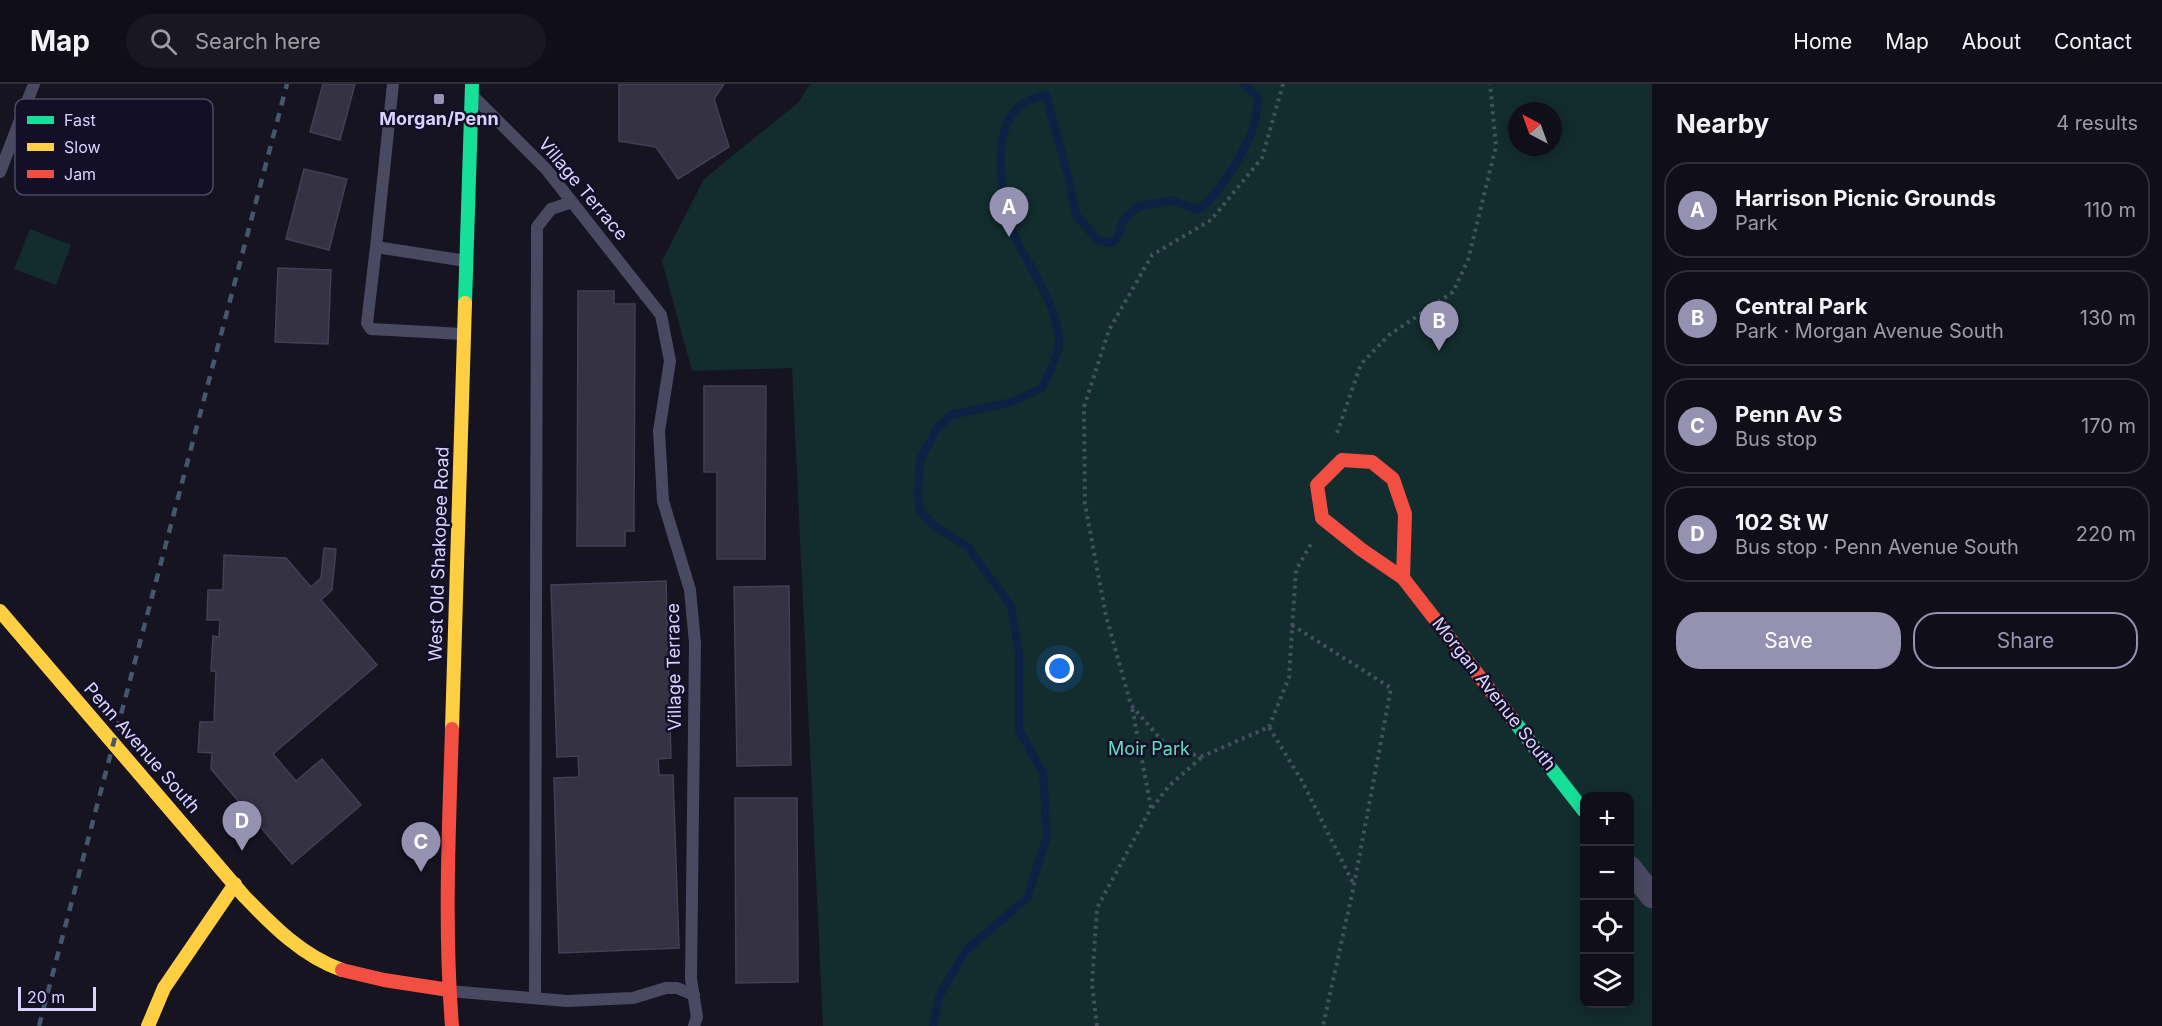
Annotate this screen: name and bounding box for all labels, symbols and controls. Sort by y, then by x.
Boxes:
search box [126,14,546,68]
text: Map [30,24,90,58]
icon: search [147,25,180,58]
text: Search here [195,28,321,54]
text: Home [1793,29,1852,54]
text: Map [1885,29,1929,54]
text: About [1962,29,2021,54]
text: Contact [2054,29,2132,54]
marker: Morgan/Penn [432,92,446,106]
legend [15,99,213,195]
north arrow [1508,102,1562,156]
place label: Morgan/Penn [379,108,499,129]
text: Nearby [1676,108,1769,139]
text: Fast [64,110,96,130]
text: 4 results [2056,111,2138,135]
street label: Village Terrace [534,133,632,244]
text: Slow [64,137,101,157]
text: Jam [64,164,96,184]
text: Harrison Picnic Grounds [1735,185,1996,211]
pin: A [990,188,1028,237]
text: A [1690,198,1705,222]
text: 110 m [2084,198,2136,222]
text: Park [1735,211,1778,235]
text: Central Park [1735,293,1868,319]
pin: B [1420,302,1458,351]
text: B [1691,306,1704,330]
text: 130 m [2080,306,2136,330]
text: Park · Morgan Avenue South [1735,319,2004,343]
text: Penn Av S [1735,401,1843,427]
text: C [1690,414,1705,438]
text: 170 m [2081,414,2136,438]
text: Bus stop [1735,427,1817,451]
street label: West Old Shakopee Road [424,446,453,662]
text: 102 St W [1735,509,1829,535]
text: D [1690,522,1705,546]
text: 220 m [2076,522,2136,546]
text: Bus stop · Penn Avenue South [1735,535,2019,559]
street label: Village Terrace [662,603,685,731]
button: Save [1676,612,1901,669]
button: Share [1913,612,2138,669]
street label: Morgan Avenue South [1428,613,1561,774]
your location [1045,654,1074,683]
street label: Penn Avenue South [80,678,205,817]
park label: Moir Park [1108,738,1190,759]
map controls [1580,792,1634,1008]
button: + [1580,792,1634,846]
pin: D [222,802,262,851]
pin: C [402,822,440,872]
button: − [1580,846,1634,900]
button: locate [1580,900,1634,954]
button: layers [1580,954,1634,1008]
scale bar [18,984,96,1012]
text: 20 m [27,987,65,1007]

